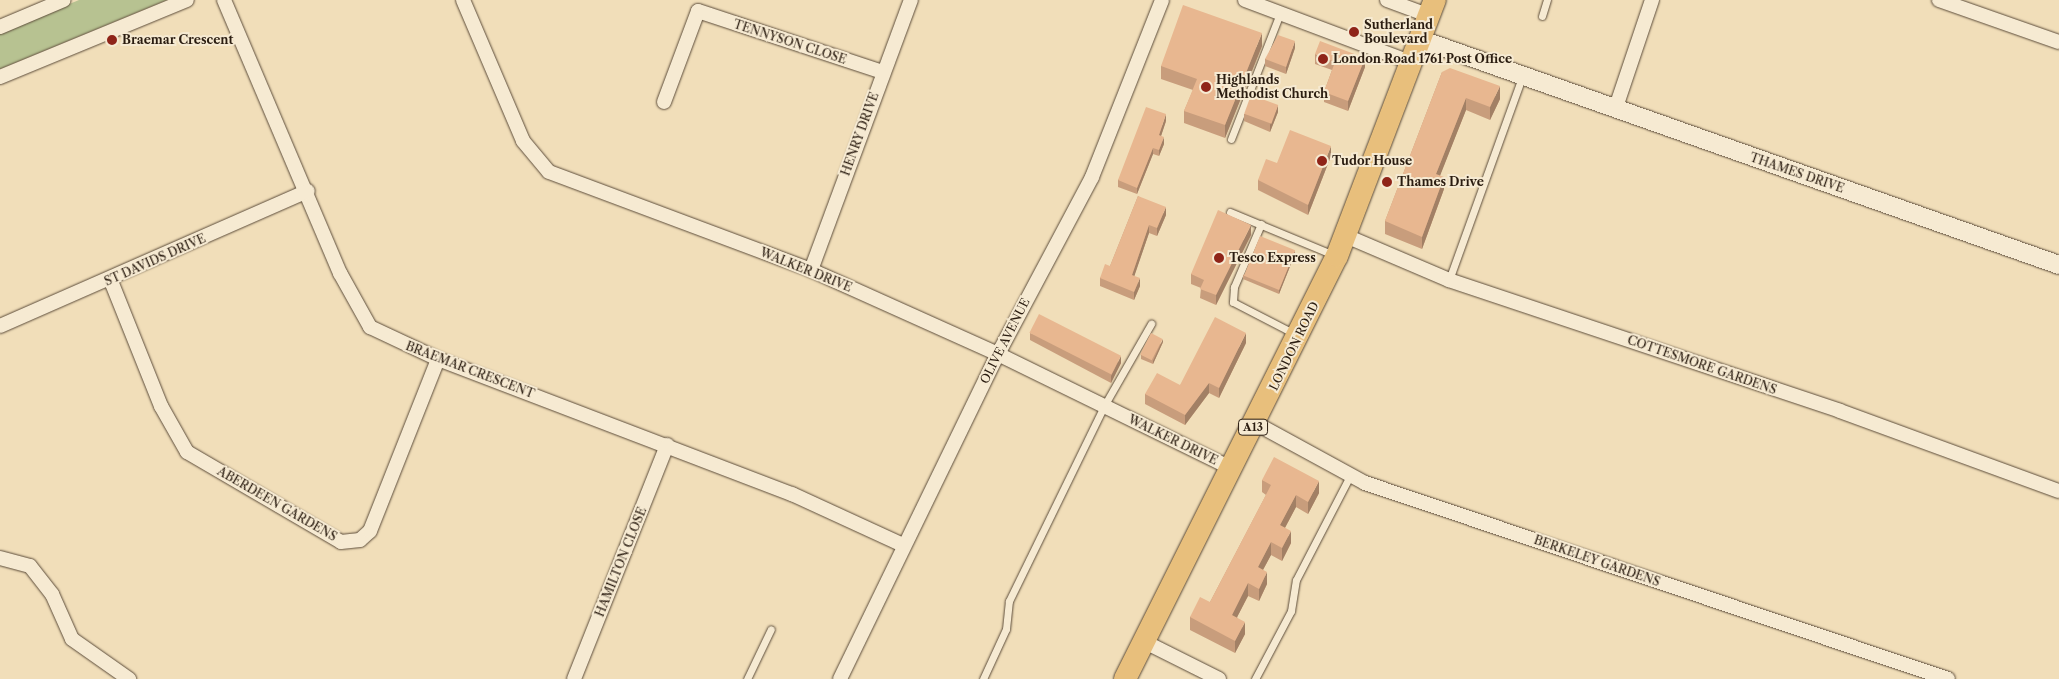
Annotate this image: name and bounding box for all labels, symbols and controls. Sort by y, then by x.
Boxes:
street label: TENNYSON CLOSE [732,17,848,67]
place label: Sutherland Boulevard [1364,18,1433,46]
marker: Sutherland Boulevard [1348,26,1360,38]
place label: Braemar Crescent [122,33,233,47]
marker: Braemar Crescent [106,34,118,46]
place label: London Road 1761 Post Office [1333,52,1512,66]
marker: London Road 1761 Post Office [1317,53,1329,65]
place label: Highlands Methodist Church [1216,73,1328,101]
marker: Highlands Methodist Church [1200,81,1212,93]
street label: HENRY DRIVE [838,90,882,178]
street label: THAMES DRIVE [1748,150,1846,196]
place label: Tudor House [1332,154,1412,168]
marker: Tudor House [1316,155,1328,167]
place label: Thames Drive [1397,175,1484,189]
marker: Thames Drive [1381,176,1393,188]
street label: ST DAVIDS DRIVE [102,231,208,289]
street label: WALKER DRIVE [758,245,854,295]
place label: Tesco Express [1229,251,1316,265]
marker: Tesco Express [1213,252,1225,264]
street label: OLIVE AVENUE [977,296,1033,386]
street label: LONDON ROAD [1266,299,1322,393]
street label: COTTESMORE GARDENS [1625,333,1779,397]
street label: BRAEMAR CRESCENT [403,339,537,401]
street label: WALKER DRIVE [1126,412,1220,468]
road number: A13 [1238,418,1268,436]
street label: ABERDEEN GARDENS [215,464,339,544]
street label: HAMILTON CLOSE [592,505,650,619]
street label: BERKELEY GARDENS [1532,533,1662,589]

